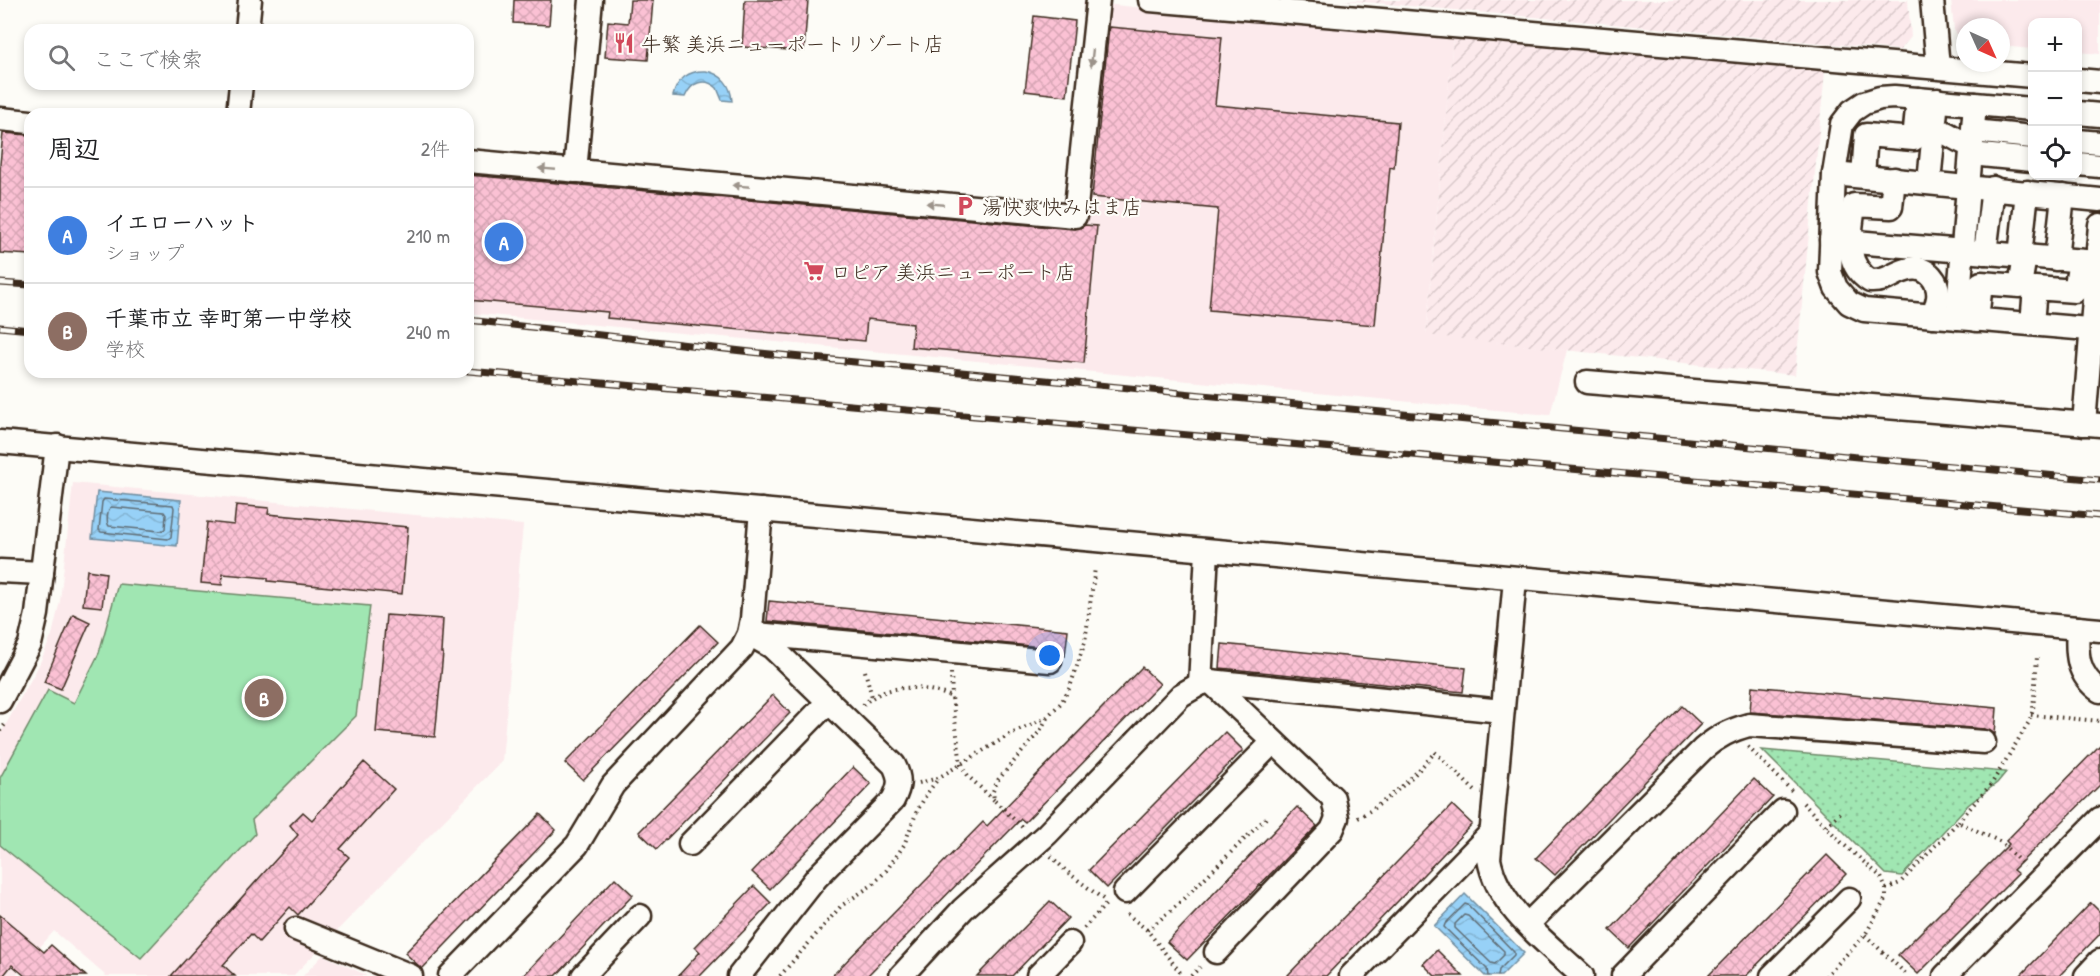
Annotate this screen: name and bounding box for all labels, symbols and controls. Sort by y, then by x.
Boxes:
north arrow [1956,18,2010,72]
map controls [2028,18,2082,180]
button: + [2028,18,2082,72]
search box [24,24,474,90]
place label: 牛繁 美浜ニューポートリゾート店 [641,30,944,57]
restaurant icon: 牛繁 美浜ニューポートリゾート店 [612,31,636,55]
icon: search [45,41,78,74]
text: ここで検索 [93,44,203,74]
one-way arrow [1087,49,1097,68]
button: − [2028,72,2082,126]
button: locate [2028,126,2082,180]
text: 周辺 [48,131,100,166]
text: 2件 [421,135,450,162]
one-way arrow [537,164,556,174]
one-way arrow [731,181,750,191]
place label: 湯快爽快みはま店 [982,193,1142,220]
parking icon: 湯快爽快みはま店 [953,194,977,218]
one-way arrow [926,199,945,209]
text: イエローハット [105,207,259,237]
pin: A [484,220,524,264]
text: A [63,222,72,249]
text: 210 m [406,222,450,249]
text: ショップ [105,239,184,266]
place label: ロピア 美浜ニューポート店 [831,258,1076,285]
supermarket icon: ロピア 美浜ニューポート店 [802,259,826,283]
text: 千葉市立 幸町第一中学校 [105,303,352,333]
text: B [62,318,73,345]
text: 240 m [406,318,450,345]
text: 学校 [105,335,145,362]
your location [1035,641,1064,670]
pin: B [244,676,284,720]

